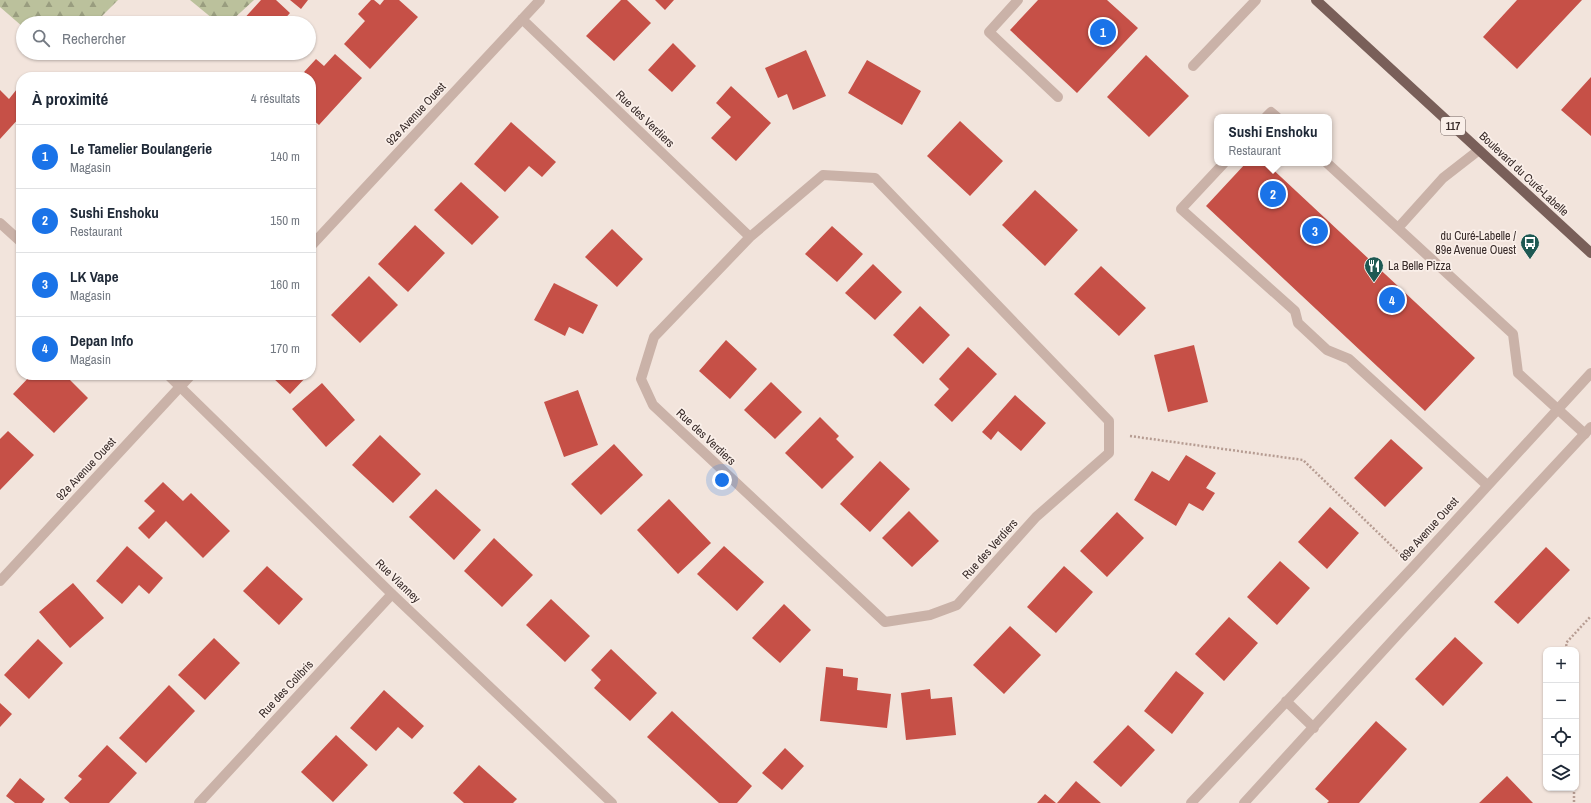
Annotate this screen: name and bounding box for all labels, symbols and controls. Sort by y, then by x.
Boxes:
search box [16,16,316,60]
pin: 1 [1090,17,1116,47]
icon: search [30,27,52,49]
text: Rechercher [62,28,126,49]
street label: 92e Avenue Ouest [383,79,450,149]
text: À proximité [32,87,108,110]
street label: Rue des Verdiers [612,87,678,151]
text: 4 résultats [251,90,300,107]
popup [1214,114,1332,166]
road number: 117 [1441,117,1465,135]
text: Sushi Enshoku [1229,121,1317,142]
street label: Boulevard du Curé-Labelle [1476,128,1572,220]
text: Le Tamelier Boulangerie [70,138,212,159]
text: Restaurant [1229,142,1281,159]
text: 1 [42,148,48,165]
text: 140 m [270,148,300,165]
text: Magasin [70,159,111,176]
pin: 2 [1260,179,1286,209]
text: Sushi Enshoku [70,202,159,223]
text: 2 [42,212,48,229]
text: 150 m [270,212,300,229]
pin: 3 [1302,216,1328,246]
text: Restaurant [70,223,122,240]
place label: du Curé-Labelle / 89e Avenue Ouest [1435,228,1516,258]
bus stop icon: du Curé-Labelle / 89e Avenue Ouest [1519,232,1541,260]
restaurant icon: La Belle Pizza [1363,255,1385,283]
place label: La Belle Pizza [1388,258,1451,274]
text: LK Vape [70,266,119,287]
text: 3 [42,276,48,293]
text: 160 m [270,276,300,293]
pin: 4 [1379,285,1405,315]
text: Magasin [70,287,111,304]
text: Depan Info [70,330,134,351]
text: 4 [42,340,48,357]
text: 170 m [270,340,300,357]
text: Magasin [70,351,111,368]
street label: Rue des Verdiers [673,405,739,469]
street label: 92e Avenue Ouest [53,434,120,504]
your location [712,470,732,490]
street label: 89e Avenue Ouest [1396,493,1462,564]
street label: Rue des Verdiers [959,515,1021,583]
street label: Rue Vianney [372,556,424,607]
map controls [1543,647,1579,791]
button: + [1543,647,1579,683]
street label: Rue des Colibris [255,657,317,721]
button: − [1543,683,1579,719]
button: locate [1543,719,1579,755]
button: layers [1543,755,1579,791]

